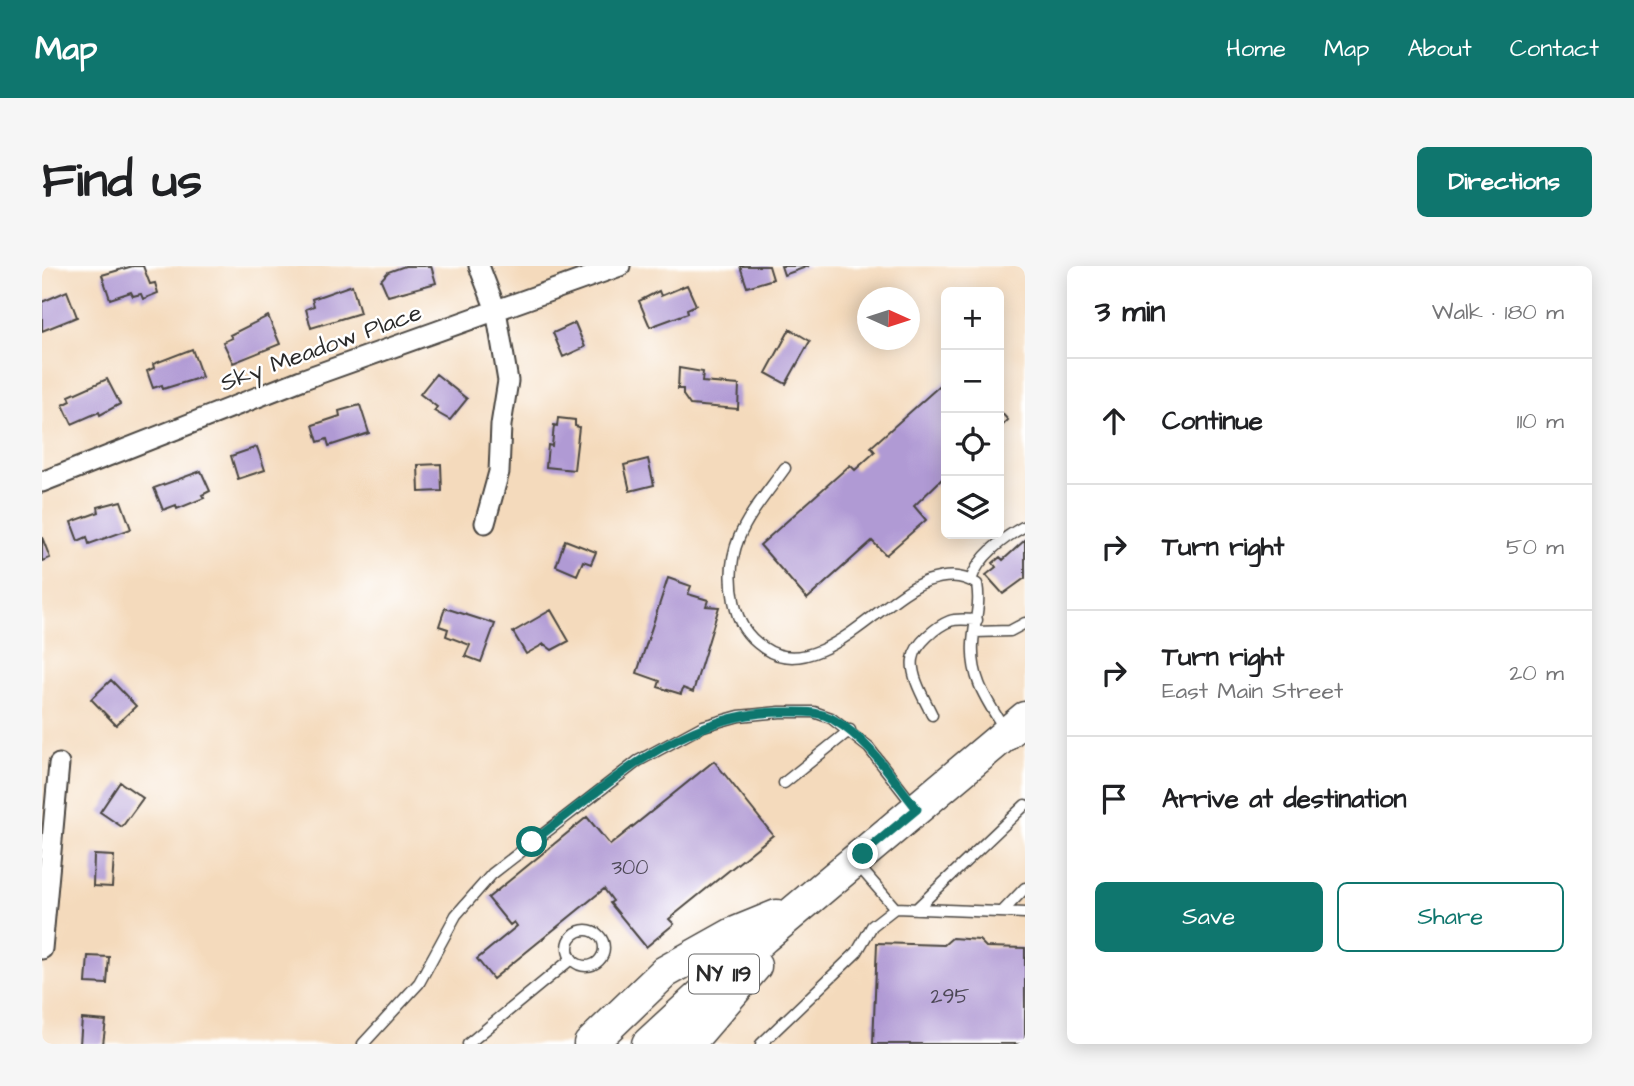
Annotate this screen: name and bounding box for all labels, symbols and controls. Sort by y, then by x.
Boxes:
text: Map [35,26,97,72]
text: Home [1226,32,1286,66]
text: Map [1324,32,1369,66]
text: About [1407,32,1472,66]
text: Contact [1510,32,1599,66]
button: Directions [1417,147,1592,217]
text: Find us [42,148,202,216]
north arrow [857,287,920,350]
map controls [941,287,1004,539]
button: + [941,287,1004,350]
text: 3 min [1095,291,1165,333]
street label: Sky Meadow Place [215,296,427,401]
text: Walk · 180 m [1432,296,1564,328]
button: − [941,350,1004,413]
icon: ahead [1095,402,1133,440]
text: Continue [1162,403,1263,439]
text: 110 m [1516,405,1564,437]
button: locate [941,413,1004,476]
button: layers [941,476,1004,539]
icon: right [1095,528,1133,566]
text: Turn right [1162,529,1284,565]
text: 50 m [1506,531,1564,563]
text: Turn right [1162,639,1284,675]
icon: right [1095,654,1133,692]
text: 20 m [1509,657,1564,689]
text: East Main Street [1162,675,1343,707]
icon: arrive [1095,780,1133,818]
text: Arrive at destination [1162,781,1407,817]
route start [516,826,547,857]
route end [847,838,878,869]
house number: 300 [611,853,649,882]
button: Save [1095,882,1323,952]
button: Share [1337,882,1564,952]
road number: NY 119 [689,954,759,994]
house number: 295 [931,982,970,1011]

